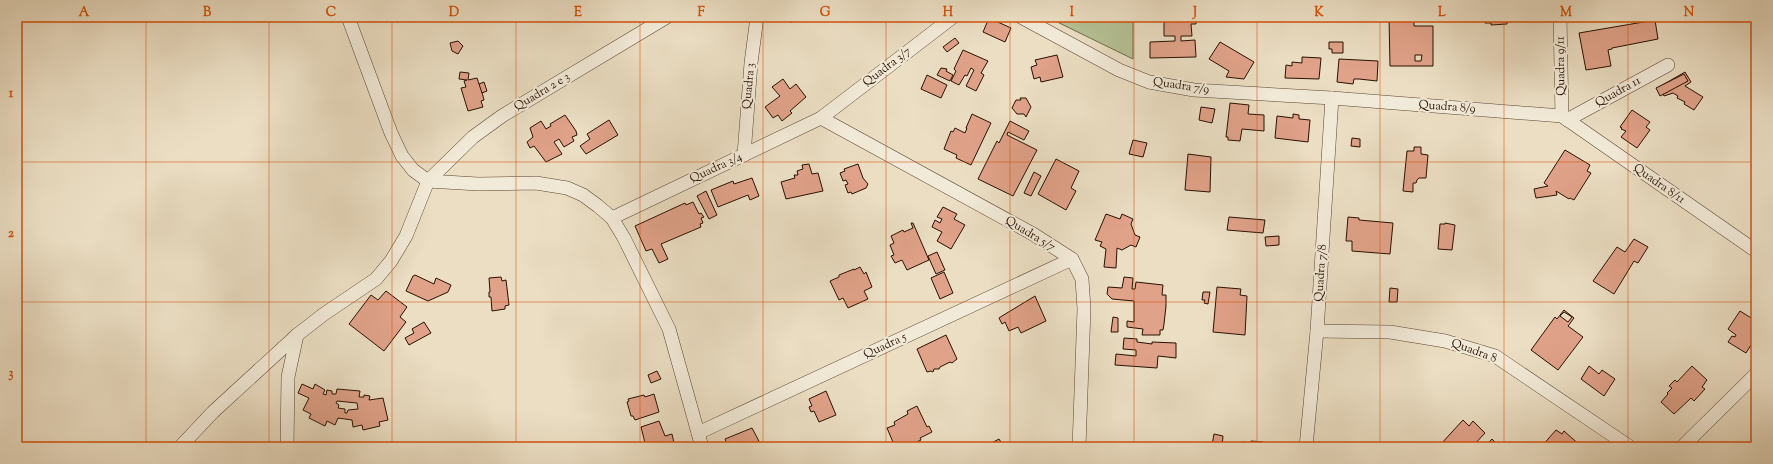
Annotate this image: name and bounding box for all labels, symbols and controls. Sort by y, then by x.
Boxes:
text: A [79,4,90,22]
text: B [203,4,212,22]
text: C [326,4,336,22]
text: D [449,4,459,22]
text: E [574,4,582,22]
text: F [697,4,705,22]
text: G [820,4,831,22]
text: H [943,4,954,22]
text: I [1070,4,1075,22]
text: J [1192,4,1197,22]
text: K [1314,4,1324,22]
text: L [1438,4,1446,22]
text: M [1560,4,1572,22]
text: N [1684,4,1695,22]
street label: Quadra 9/11 [1551,36,1571,96]
street label: Quadra 3/7 [859,43,915,91]
street label: Quadra 3 [738,62,760,110]
street label: Quadra 2 e 3 [510,68,574,116]
street label: Quadra 11 [1592,72,1644,112]
street label: Quadra 7/9 [1152,73,1211,99]
text: 1 [9,85,14,103]
street label: Quadra 8/9 [1418,96,1476,118]
street label: Quadra 3/4 [687,148,745,188]
street label: Quadra 8/11 [1629,159,1689,209]
street label: Quadra 5/7 [1001,212,1059,256]
text: 2 [8,225,15,243]
street label: Quadra 7/8 [1310,244,1332,302]
street label: Quadra 5 [860,328,910,364]
street label: Quadra 8 [1449,334,1499,368]
text: 3 [8,365,14,383]

